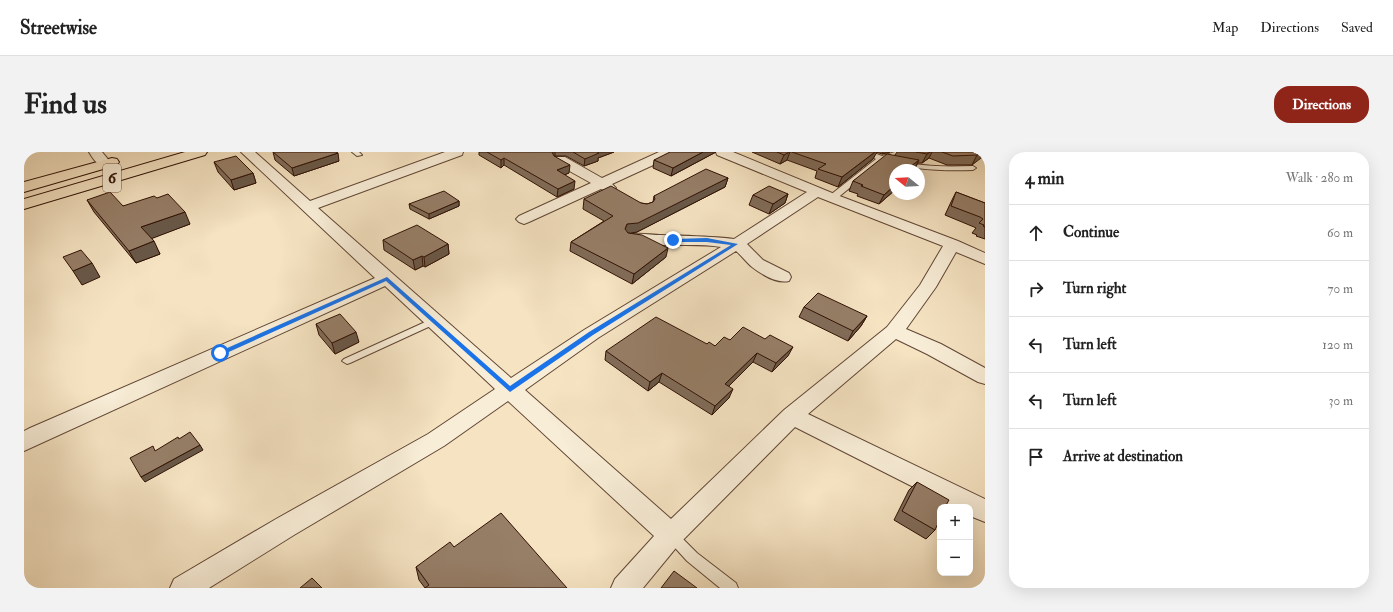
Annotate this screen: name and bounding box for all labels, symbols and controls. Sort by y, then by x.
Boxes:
text: Streetwise [20,16,97,40]
text: Map [1212,19,1238,36]
text: Directions [1260,19,1319,36]
text: Saved [1341,19,1373,36]
button: Directions [1274,86,1369,123]
text: Find us [24,87,107,122]
road number: 6 [103,164,121,192]
north arrow [889,164,925,200]
text: 4 min [1025,168,1064,189]
text: Walk · 280 m [1286,170,1353,186]
icon: ahead [1025,222,1047,244]
text: Continue [1063,223,1119,242]
text: 60 m [1327,225,1353,241]
route end [664,231,682,249]
icon: right [1025,278,1047,300]
text: Turn right [1063,279,1126,298]
text: 70 m [1328,281,1353,297]
icon: left [1025,334,1047,356]
text: Turn left [1063,335,1117,354]
text: 120 m [1322,337,1353,353]
route start [211,344,229,362]
icon: left [1025,390,1047,412]
text: Turn left [1063,391,1117,410]
text: 30 m [1329,393,1353,409]
icon: arrive [1025,446,1047,468]
text: Arrive at destination [1063,447,1183,466]
map controls [937,504,973,576]
button: + [937,504,973,540]
button: − [937,540,973,576]

